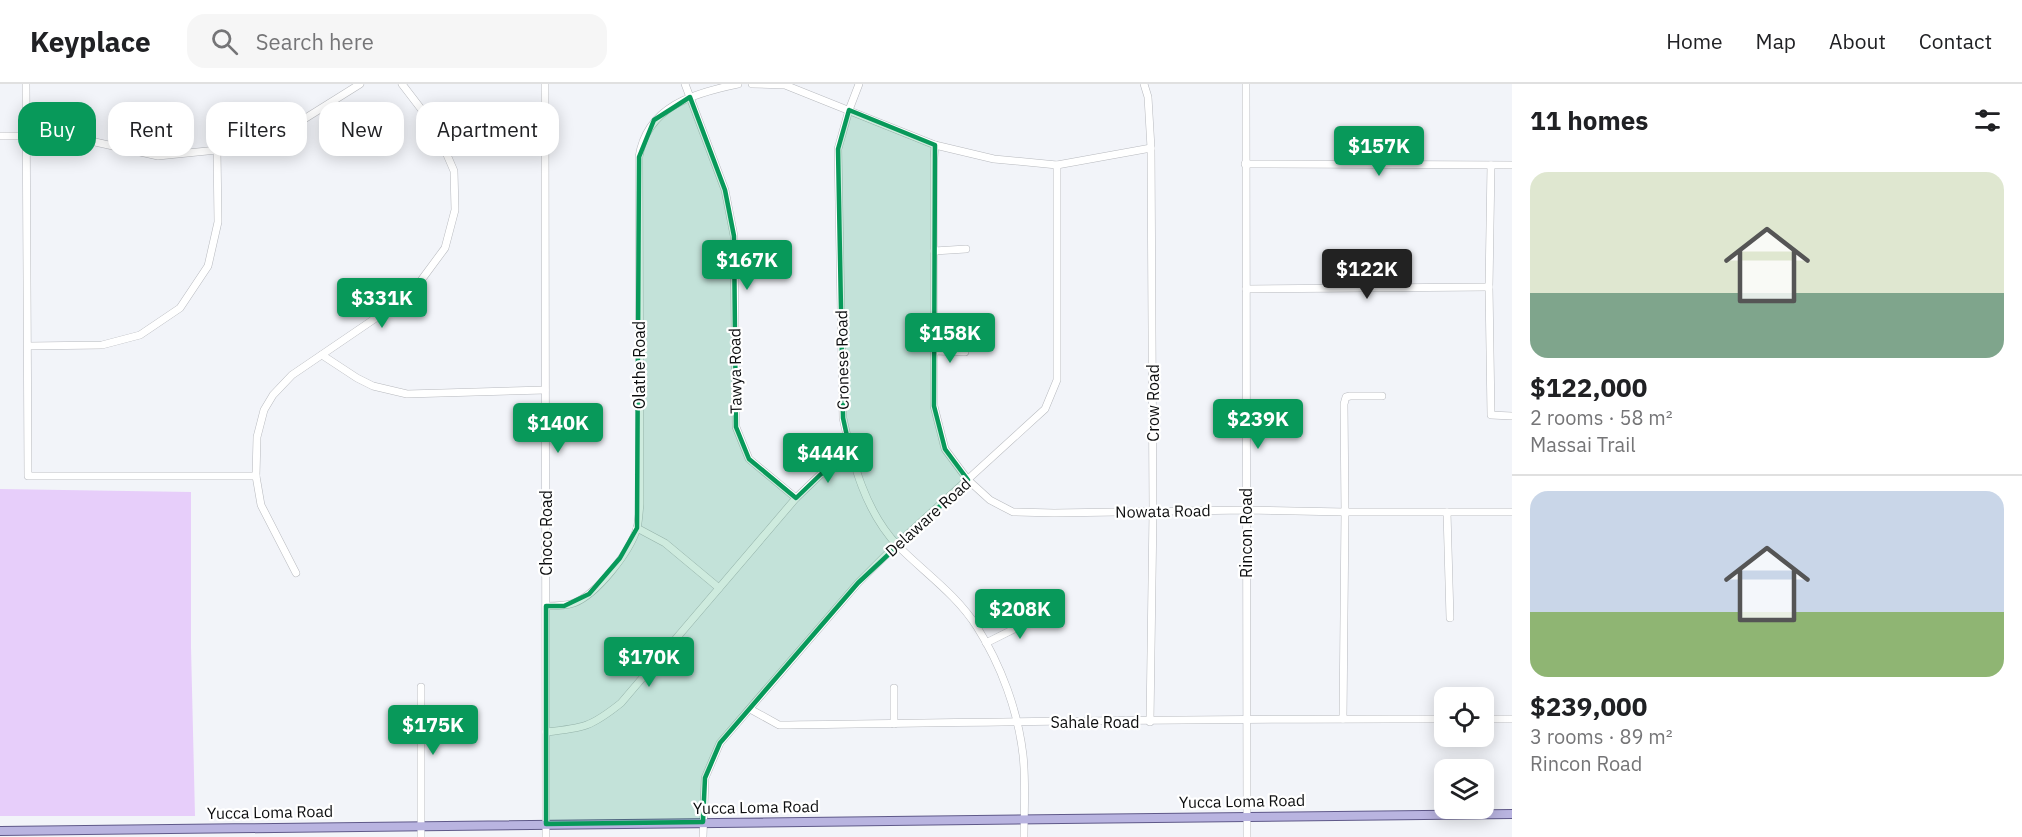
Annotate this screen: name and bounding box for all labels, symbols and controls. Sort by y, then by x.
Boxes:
search box [187,14,607,68]
text: Keyplace [30,23,151,60]
icon: search [208,25,241,58]
text: Search here [256,27,374,56]
text: Home [1666,27,1723,55]
text: Map [1756,27,1796,55]
text: About [1829,27,1886,55]
text: Contact [1919,27,1992,55]
chip: Buy [18,102,96,156]
chip: Rent [108,102,194,156]
chip: Filters [206,102,307,156]
chip: New [319,102,404,156]
chip: Apartment [416,102,559,156]
text: 11 homes [1530,103,1648,137]
icon: filters [1971,104,2004,137]
pin: $157K [1337,126,1421,177]
text: $157K [1348,132,1410,159]
icon: home [1713,211,1821,319]
pin: $167K [705,240,789,291]
text: $167K [716,246,778,273]
pin: $122K [1325,249,1409,300]
text: $122K [1336,255,1398,282]
pin: $331K [340,278,424,329]
text: $331K [351,284,413,311]
street label: Cronese Road [831,310,853,410]
pin: $158K [908,313,992,364]
text: $158K [919,319,981,346]
street label: Olathe Road [629,321,649,409]
street label: Tawya Road [724,328,746,414]
street label: Crow Road [1143,364,1163,442]
text: $122,000 [1530,370,1647,404]
pin: $239K [1216,399,1300,450]
pin: $140K [516,403,600,454]
text: 2 rooms · 58 m² [1530,404,1673,431]
text: $239K [1227,405,1289,432]
text: $140K [527,409,589,436]
text: Massai Trail [1530,431,1636,458]
pin: $444K [786,433,870,484]
text: $444K [797,439,859,466]
street label: Delaware Road [881,473,975,561]
street label: Rincon Road [1236,488,1256,578]
street label: Choco Road [536,490,556,576]
street label: Nowata Road [1115,500,1211,522]
icon: home [1713,530,1821,638]
pin: $208K [978,589,1062,640]
text: $208K [989,595,1051,622]
pin: $170K [607,637,691,688]
text: $170K [618,643,680,670]
map controls [1434,687,1494,819]
button: locate [1434,687,1494,747]
text: $239,000 [1530,689,1647,723]
pin: $175K [391,705,475,756]
text: $175K [402,711,464,738]
street label: Sahale Road [1050,712,1140,732]
text: 3 rooms · 89 m² [1530,723,1673,750]
text: Rincon Road [1530,750,1642,777]
button: layers [1434,759,1494,819]
street label: Yucca Loma Road [1179,790,1305,812]
street label: Yucca Loma Road [693,796,819,818]
street label: Yucca Loma Road [207,801,333,823]

